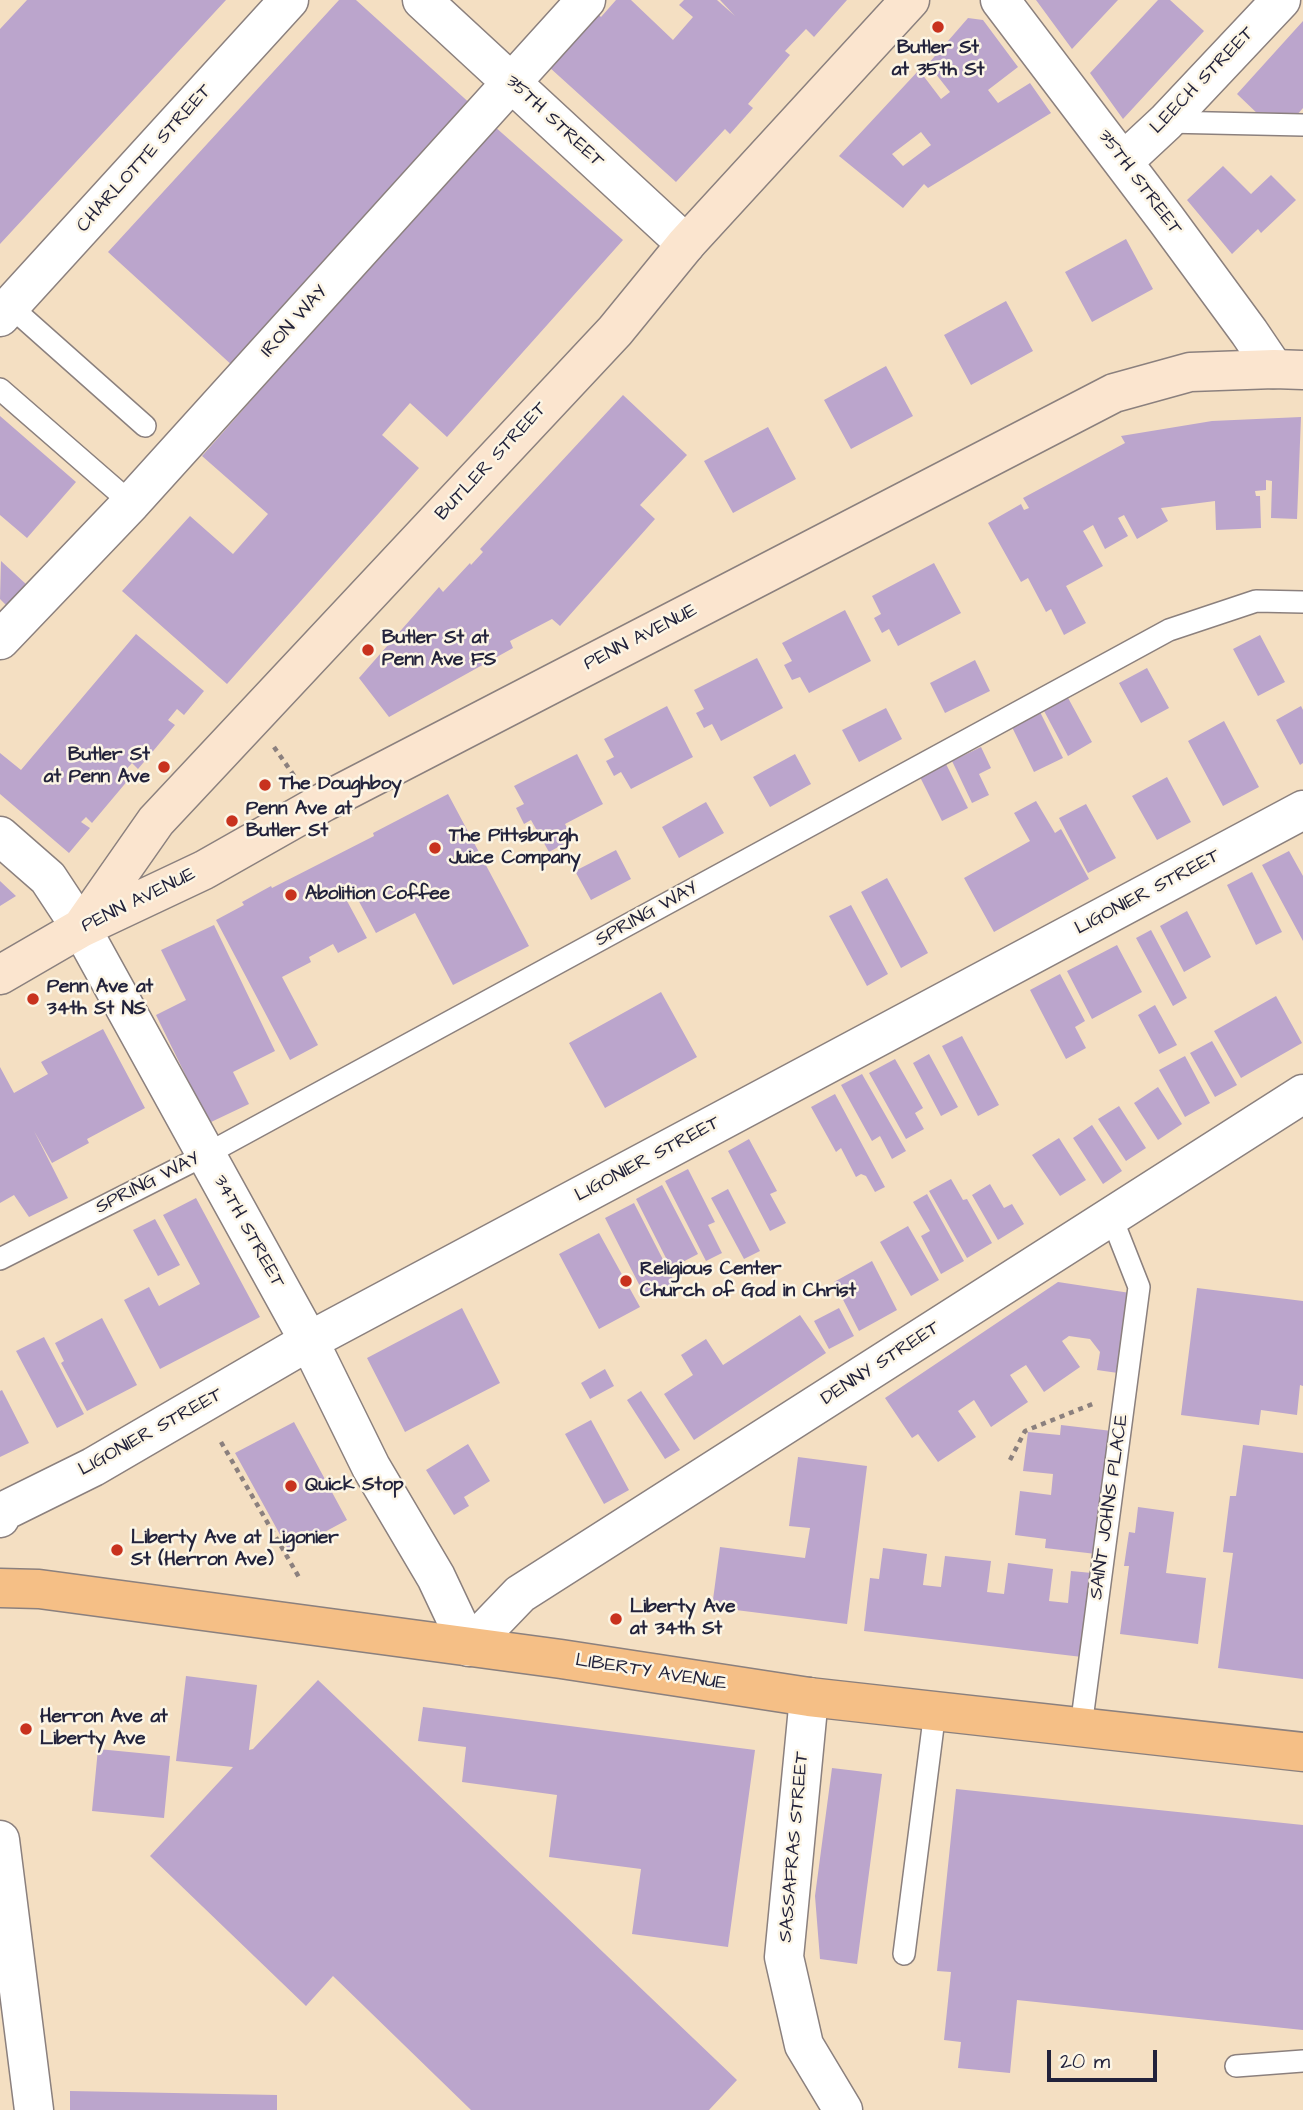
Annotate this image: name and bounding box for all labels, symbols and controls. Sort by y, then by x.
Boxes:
marker: Butler St at 35th St [930,19,946,35]
street label: LEECH STREET [1146,23,1260,139]
place label: Butler St at 35th St [892,38,984,82]
street label: 35TH STREET [500,71,608,173]
street label: CHARLOTTE STREET [73,80,217,238]
street label: 35TH STREET [1092,126,1186,240]
street label: IRON WAY [257,281,333,363]
street label: BUTLER STREET [431,398,553,526]
street label: PENN AVENUE [581,600,701,676]
place label: Butler St at Penn Ave FS [382,628,496,672]
marker: Butler St at Penn Ave FS [360,642,376,658]
place label: Butler St at Penn Ave [44,745,150,789]
marker: Butler St at Penn Ave [156,759,172,775]
place label: The Doughboy [279,774,402,796]
marker: The Doughboy [257,777,273,793]
place label: Penn Ave at Butler St [246,799,352,843]
marker: Penn Ave at Butler St [224,813,240,829]
place label: The Pittsburgh Juice Company [449,826,581,870]
marker: The Pittsburgh Juice Company [427,840,443,856]
street label: LIGONIER STREET [1072,845,1224,941]
street label: PENN AVENUE [78,864,200,938]
street label: SPRING WAY [592,877,702,953]
place label: Abolition Coffee [305,884,450,906]
marker: Abolition Coffee [283,887,299,903]
place label: Penn Ave at 34th St NS [47,977,153,1021]
marker: Penn Ave at 34th St NS [25,991,41,1007]
street label: LIGONIER STREET [572,1112,724,1208]
street label: SPRING WAY [92,1148,204,1220]
street label: 34TH STREET [208,1172,288,1292]
place label: Religious Center Church of God in Christ [640,1259,856,1303]
marker: Religious Center Church of God in Christ [618,1273,634,1289]
street label: DENNY STREET [817,1317,945,1411]
street label: LIGONIER STREET [75,1384,227,1482]
street label: SAINT JOHNS PLACE [1086,1413,1134,1601]
place label: Quick Stop [305,1475,404,1497]
marker: Quick Stop [283,1478,299,1494]
place label: Liberty Ave at Ligonier St (Herron Ave) [131,1528,339,1572]
marker: Liberty Ave at Ligonier St (Herron Ave) [109,1542,125,1558]
place label: Liberty Ave at 34th St [630,1597,735,1641]
marker: Liberty Ave at 34th St [608,1611,624,1627]
street label: LIBERTY AVENUE [574,1650,728,1696]
place label: Herron Ave at Liberty Ave [40,1707,168,1751]
marker: Herron Ave at Liberty Ave [18,1721,34,1737]
street label: SASSAFRAS STREET [775,1751,815,1943]
scale bar [1051,2036,1161,2080]
text: 20 m [1060,2047,1110,2076]

